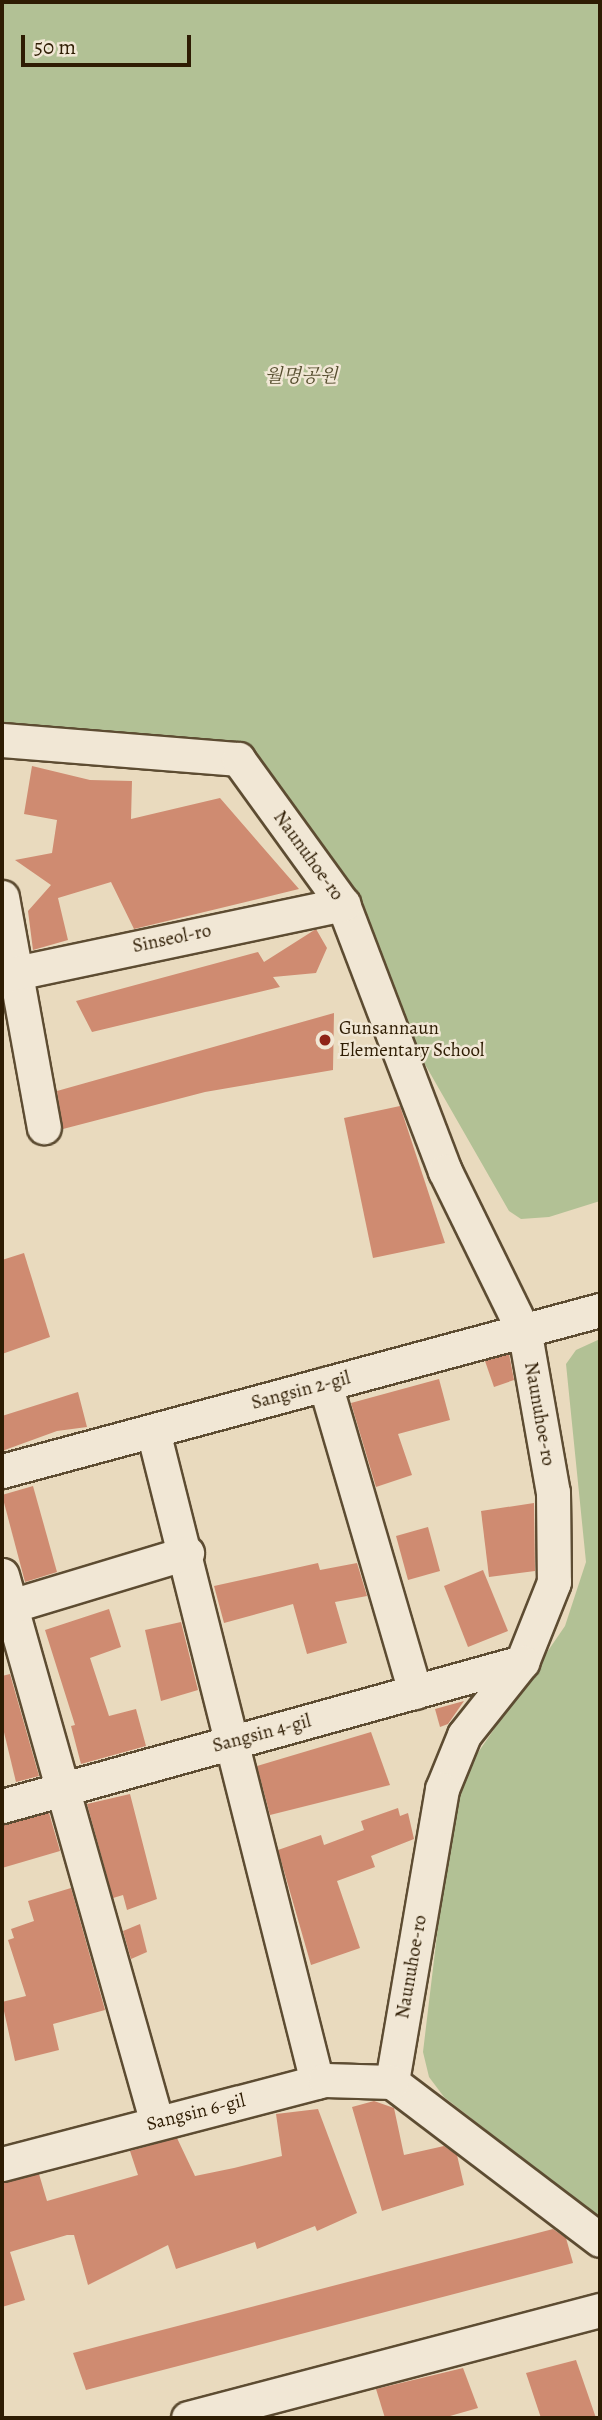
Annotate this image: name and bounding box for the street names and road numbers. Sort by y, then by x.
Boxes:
street label: Naunuhoe-ro [268,807,348,905]
street label: Sinseol-ro [131,920,213,958]
street label: Naunuhoe-ro [519,1360,559,1468]
street label: Sangsin 2-gil [249,1367,353,1415]
street label: Sangsin 4-gil [210,1710,314,1758]
street label: Naunuhoe-ro [392,1913,432,2021]
street label: Sangsin 6-gil [144,2090,248,2136]

